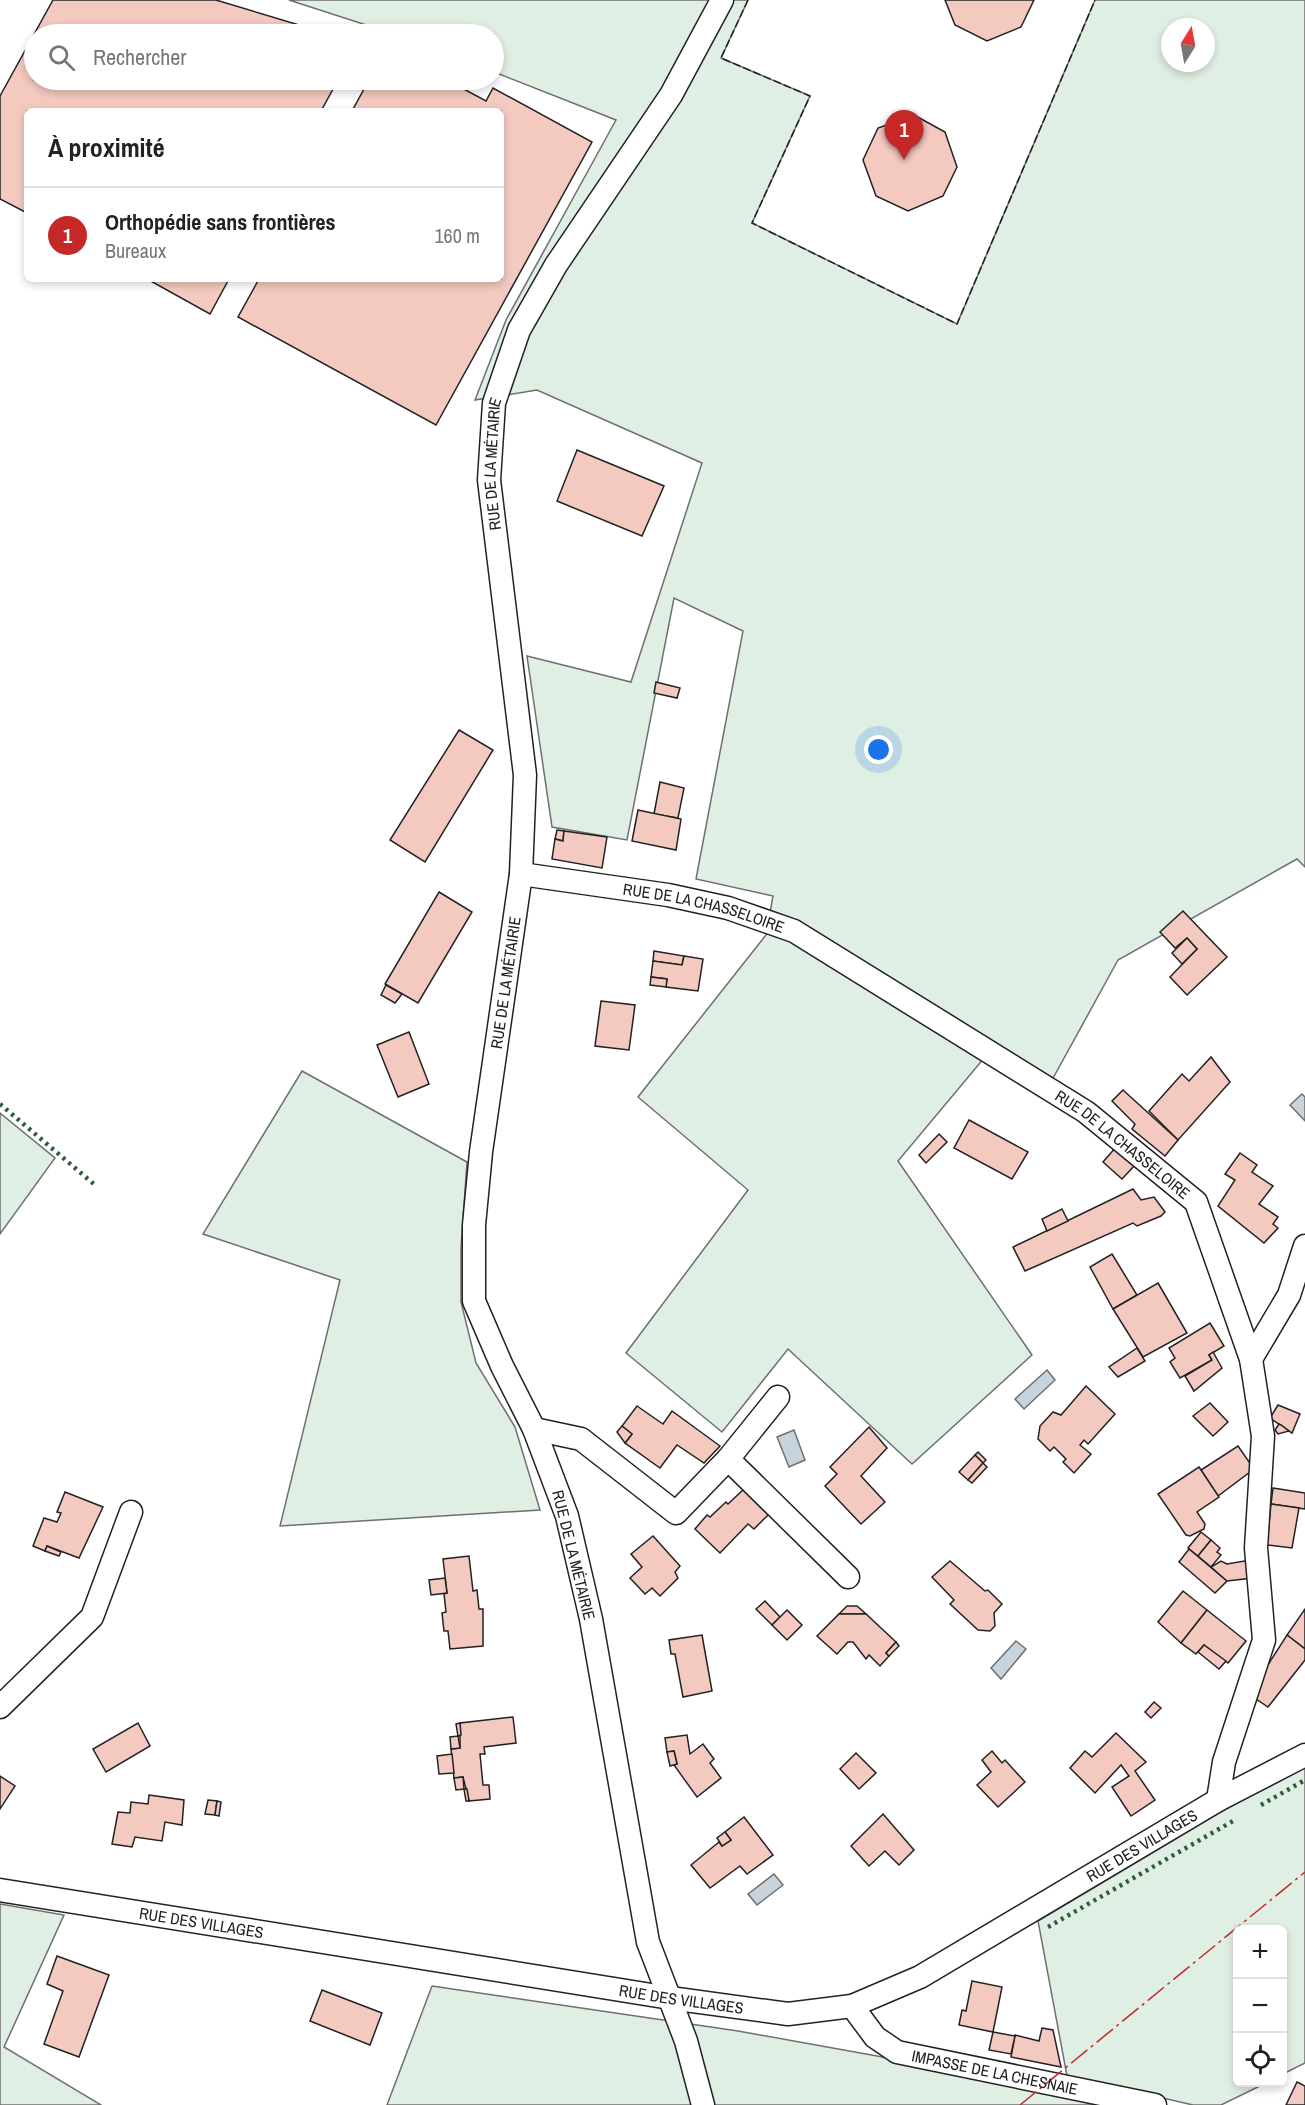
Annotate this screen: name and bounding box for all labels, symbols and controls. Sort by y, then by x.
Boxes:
north arrow [1161,18,1215,72]
search box [24,24,504,90]
icon: search [45,41,78,74]
text: Rechercher [93,42,186,72]
pin: 1 [884,110,924,160]
text: À proximité [48,130,165,165]
text: Orthopédie sans frontières [105,207,336,237]
text: 1 [63,222,72,249]
text: 160 m [434,222,480,249]
text: Bureaux [105,237,166,264]
street label: RUE DE LA MÉTAIRIE [478,394,506,532]
your location [864,735,893,764]
street label: RUE DE LA CHASSELOIRE [622,878,787,938]
street label: RUE DE LA MÉTAIRIE [485,915,526,1050]
street label: RUE DE LA CHASSELOIRE [1051,1085,1195,1204]
street label: RUE DE LA MÉTAIRIE [547,1488,601,1622]
street label: RUE DES VILLAGES [1082,1804,1202,1887]
street label: RUE DES VILLAGES [138,1902,265,1943]
map controls [1233,1925,1287,2087]
button: + [1233,1925,1287,1979]
street label: RUE DES VILLAGES [617,1979,745,2019]
button: − [1233,1979,1287,2033]
button: locate [1233,2033,1287,2087]
street label: IMPASSE DE LA CHESNAIE [910,2044,1080,2100]

